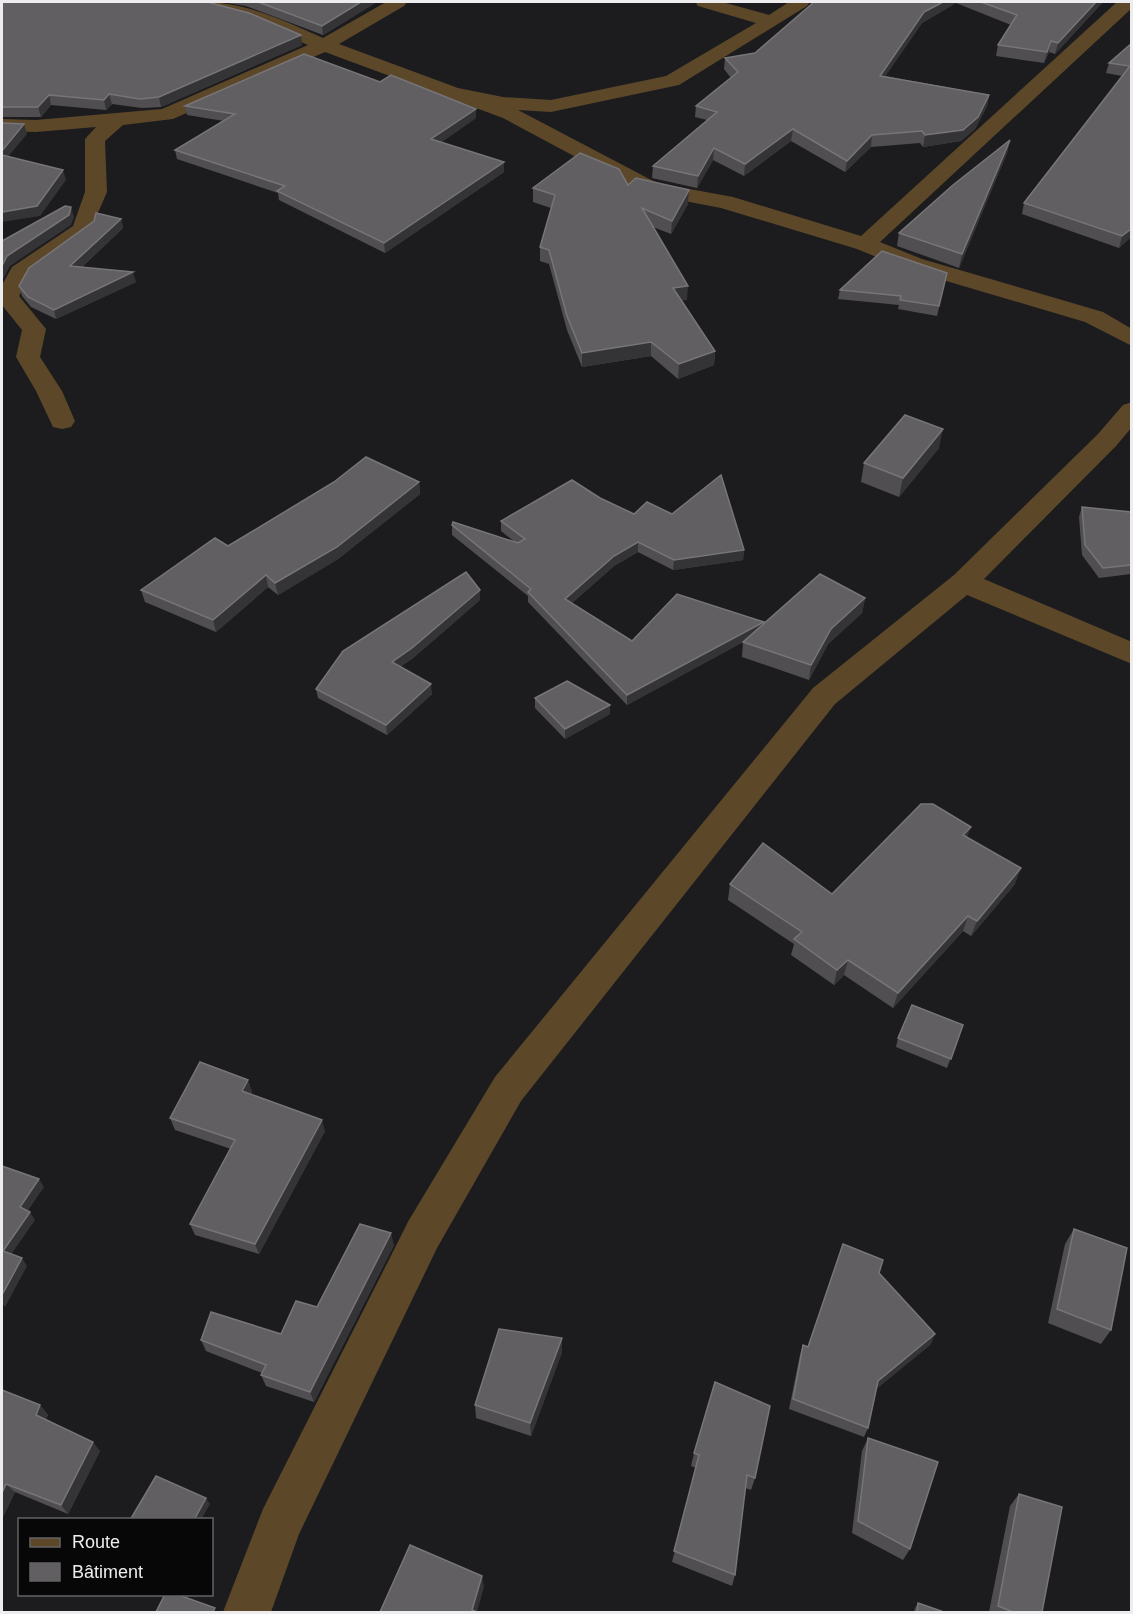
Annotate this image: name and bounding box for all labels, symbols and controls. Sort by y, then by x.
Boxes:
legend [18,1518,213,1596]
text: Route [72,1532,120,1552]
text: Bâtiment [72,1562,143,1582]

